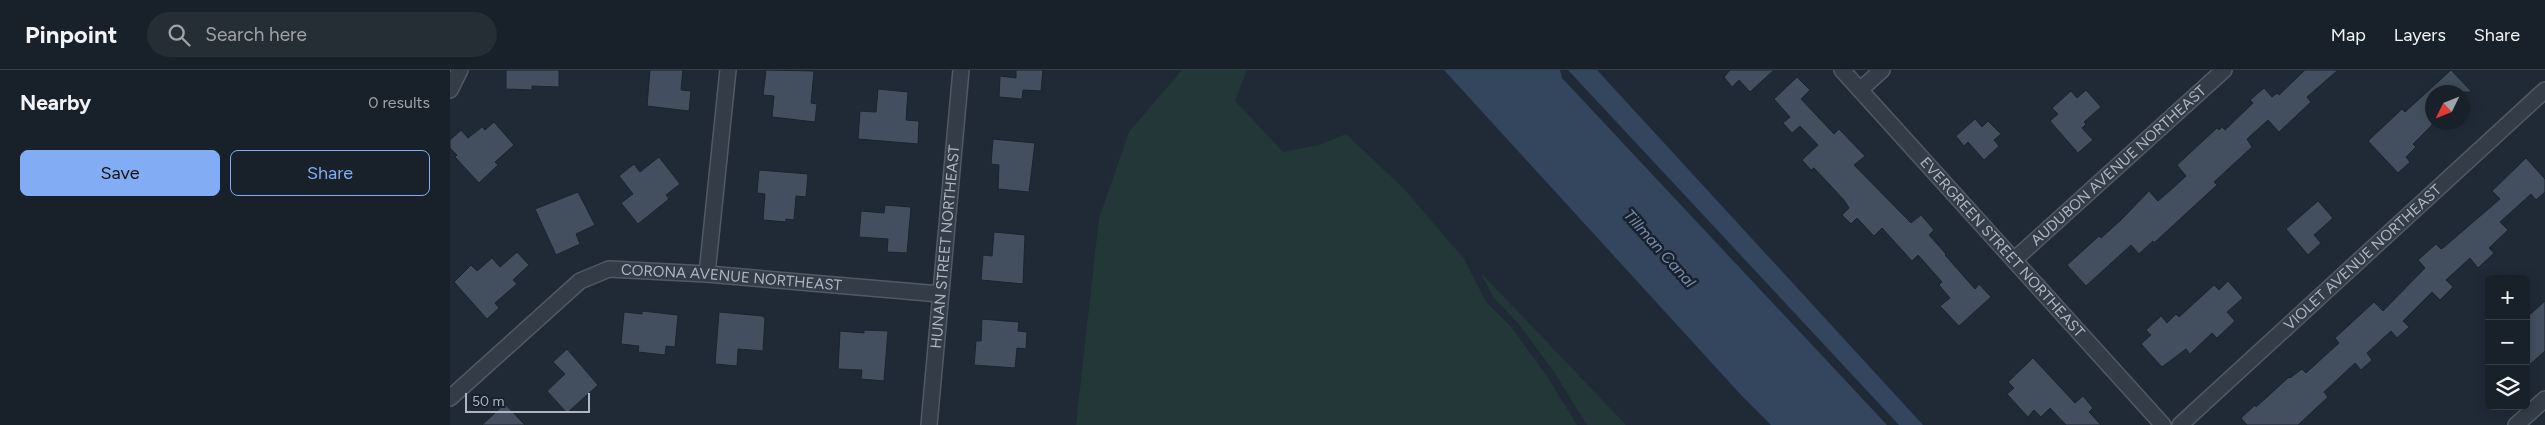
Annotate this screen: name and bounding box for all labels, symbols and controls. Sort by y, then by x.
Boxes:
search box [147,12,497,57]
text: Pinpoint [25,20,117,49]
icon: search [165,21,193,49]
text: Search here [205,23,307,46]
text: Map [2331,24,2366,46]
text: Layers [2394,24,2446,46]
text: Share [2474,24,2520,46]
street label: AUDUBON AVENUE NORTHEAST [2027,81,2210,249]
north arrow [2425,85,2470,130]
text: Nearby [20,90,91,115]
text: 0 results [368,93,430,112]
street label: HUNAN STREET NORTHEAST [927,143,963,349]
button: Save [20,150,220,196]
button: Share [230,150,430,196]
street label: EVERGREEN STREET NORTHEAST [1916,153,2089,342]
street label: VIOLET AVENUE NORTHEAST [2280,180,2446,334]
water label: Tillman Canal [1620,205,1700,292]
street label: CORONA AVENUE NORTHEAST [621,261,843,295]
map controls [2485,275,2530,410]
button: + [2485,275,2530,320]
button: − [2485,320,2530,365]
button: layers [2485,365,2530,410]
scale bar [465,390,590,413]
text: 50 m [472,393,504,410]

